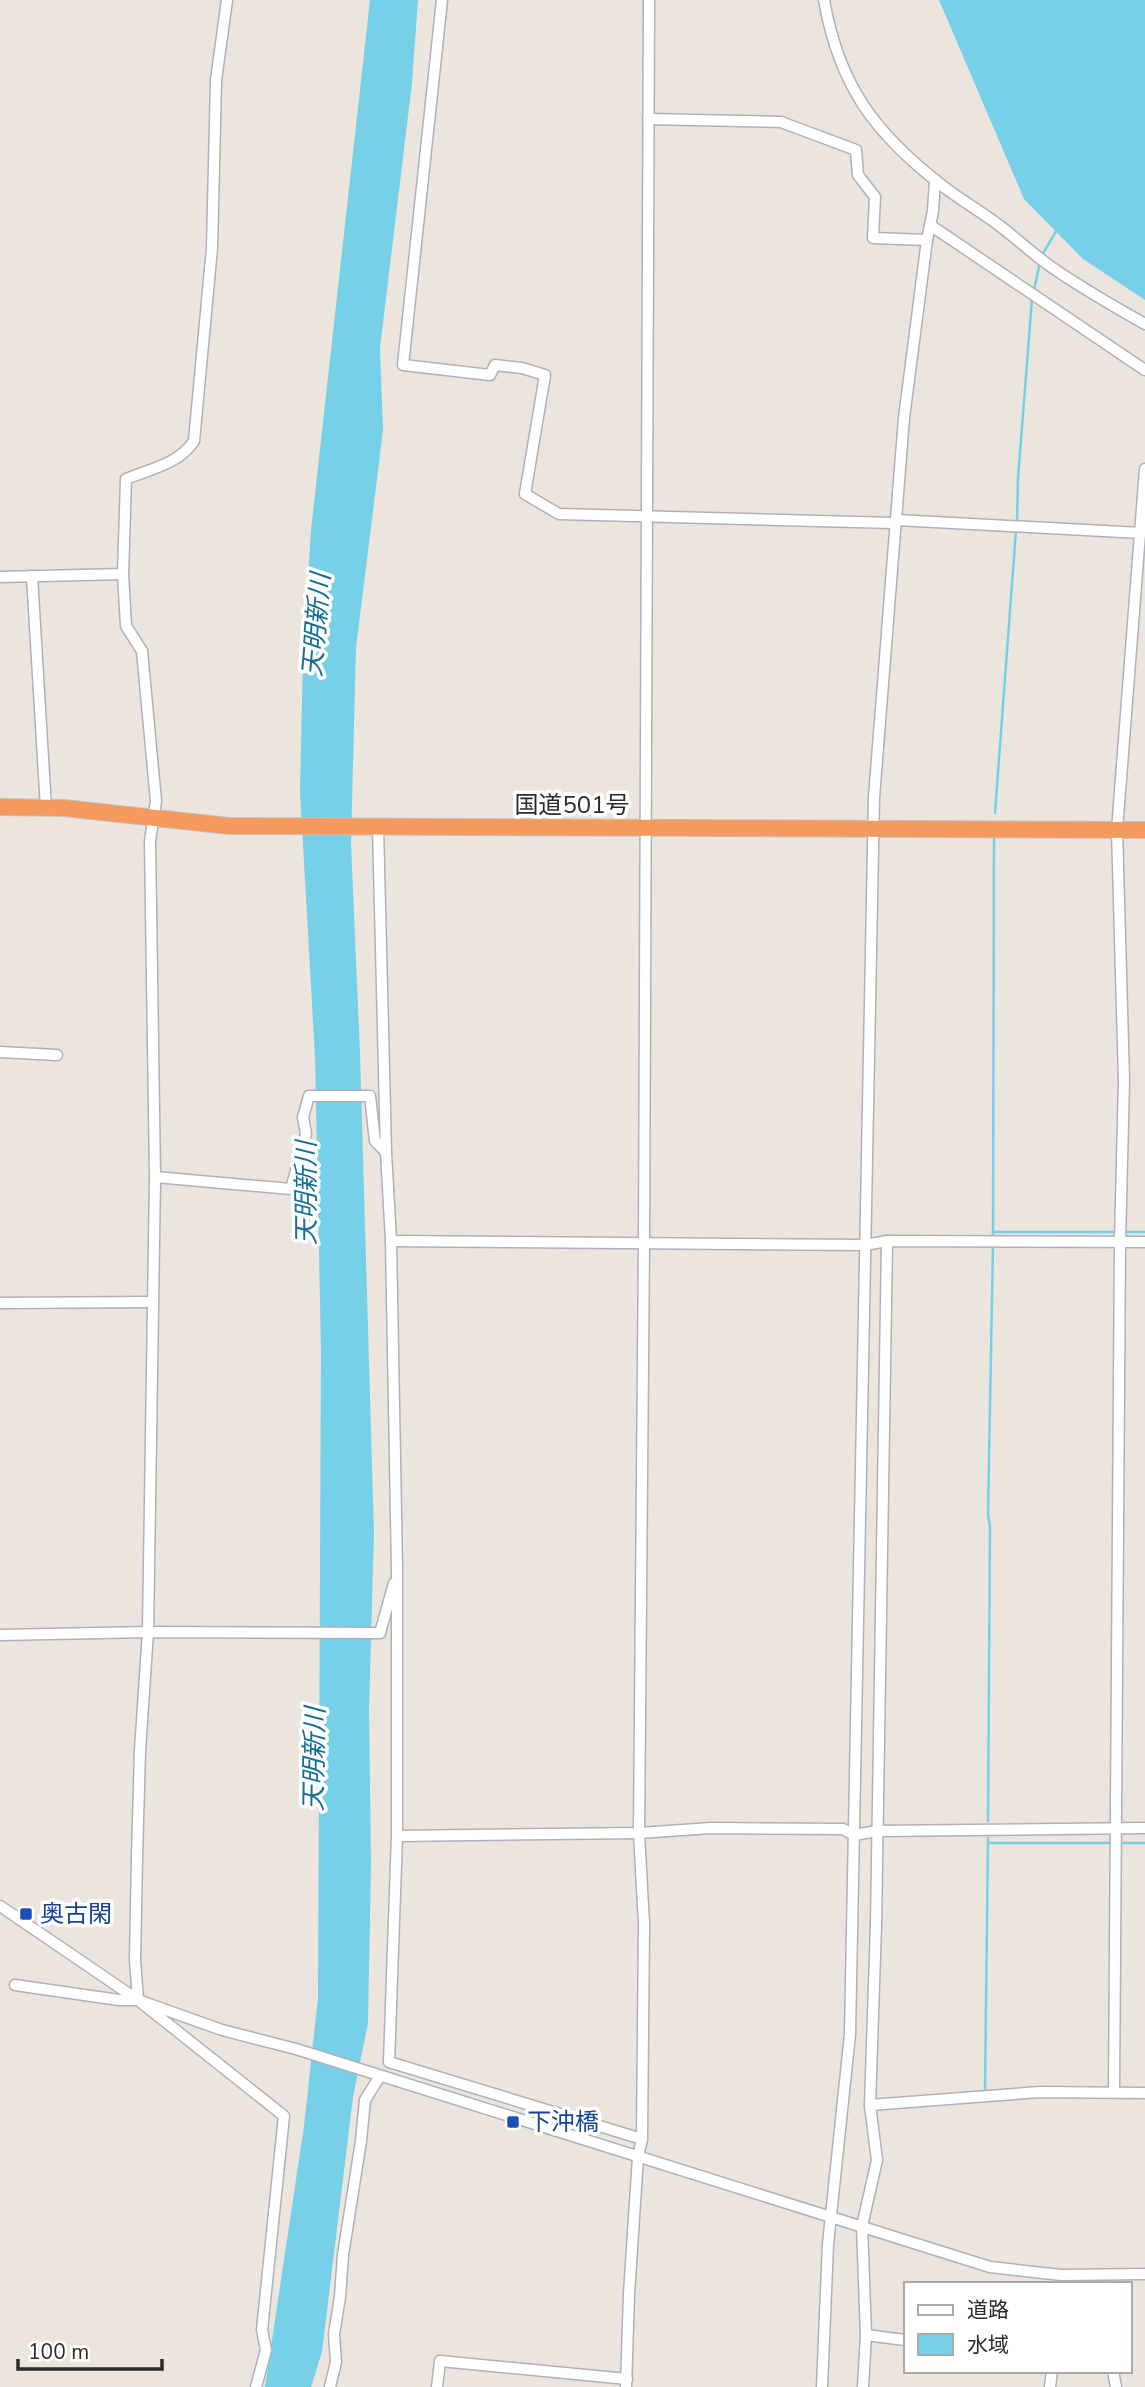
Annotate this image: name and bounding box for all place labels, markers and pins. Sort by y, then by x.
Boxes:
place label: 奥古閑 [40,1898,112,1930]
marker: 奥古閑 [18,1906,34,1922]
place label: 下沖橋 [527,2106,599,2138]
marker: 下沖橋 [505,2114,521,2130]

